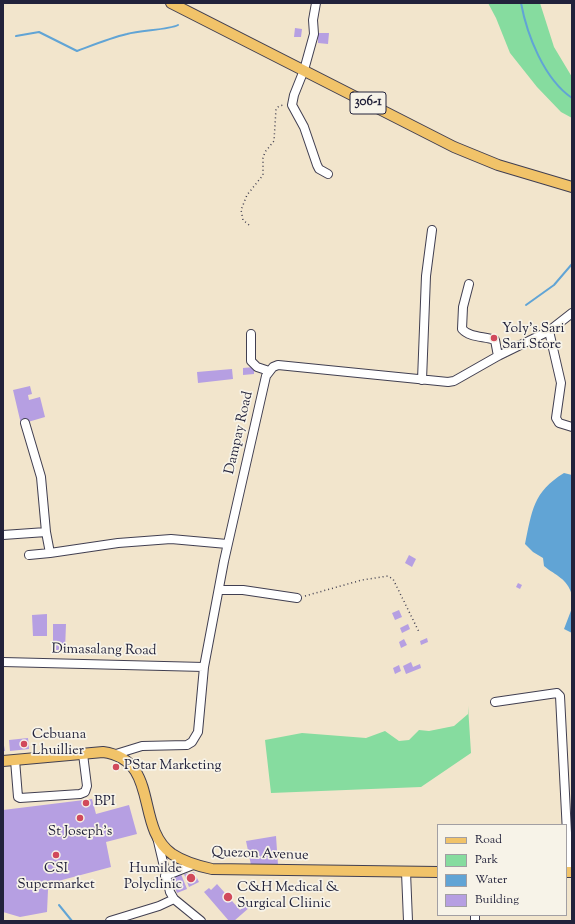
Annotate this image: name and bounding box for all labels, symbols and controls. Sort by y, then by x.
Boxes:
road number: 306-1 [350,92,386,114]
place label: Yoly's Sari Sari Store [502,322,565,354]
marker: Yoly's Sari Sari Store [489,333,499,343]
street label: Dampay Road [222,390,258,476]
street label: Dimasalang Road [51,642,157,660]
place label: Cebuana Lhuillier [32,728,86,760]
marker: Cebuana Lhuillier [19,739,29,749]
place label: PStar Marketing [124,759,221,775]
marker: PStar Marketing [111,762,121,772]
place label: BPI [94,795,115,811]
marker: BPI [81,798,91,808]
marker: St Joseph's [75,813,85,823]
legend [437,824,567,916]
place label: St Joseph's [48,825,112,841]
text: Road [475,831,502,849]
street label: Quezon Avenue [211,845,309,865]
marker: CSI Supermarket [51,850,61,860]
text: Park [475,851,498,869]
place label: CSI Supermarket [17,862,95,894]
place label: Humilde Polyclinic [124,862,182,894]
text: Water [475,871,507,889]
marker: Humilde Polyclinic [185,872,197,884]
place label: C&H Medical & Surgical Cliinic [237,881,339,914]
marker: C&H Medical & Surgical Cliinic [222,891,234,903]
text: Building [475,891,519,909]

